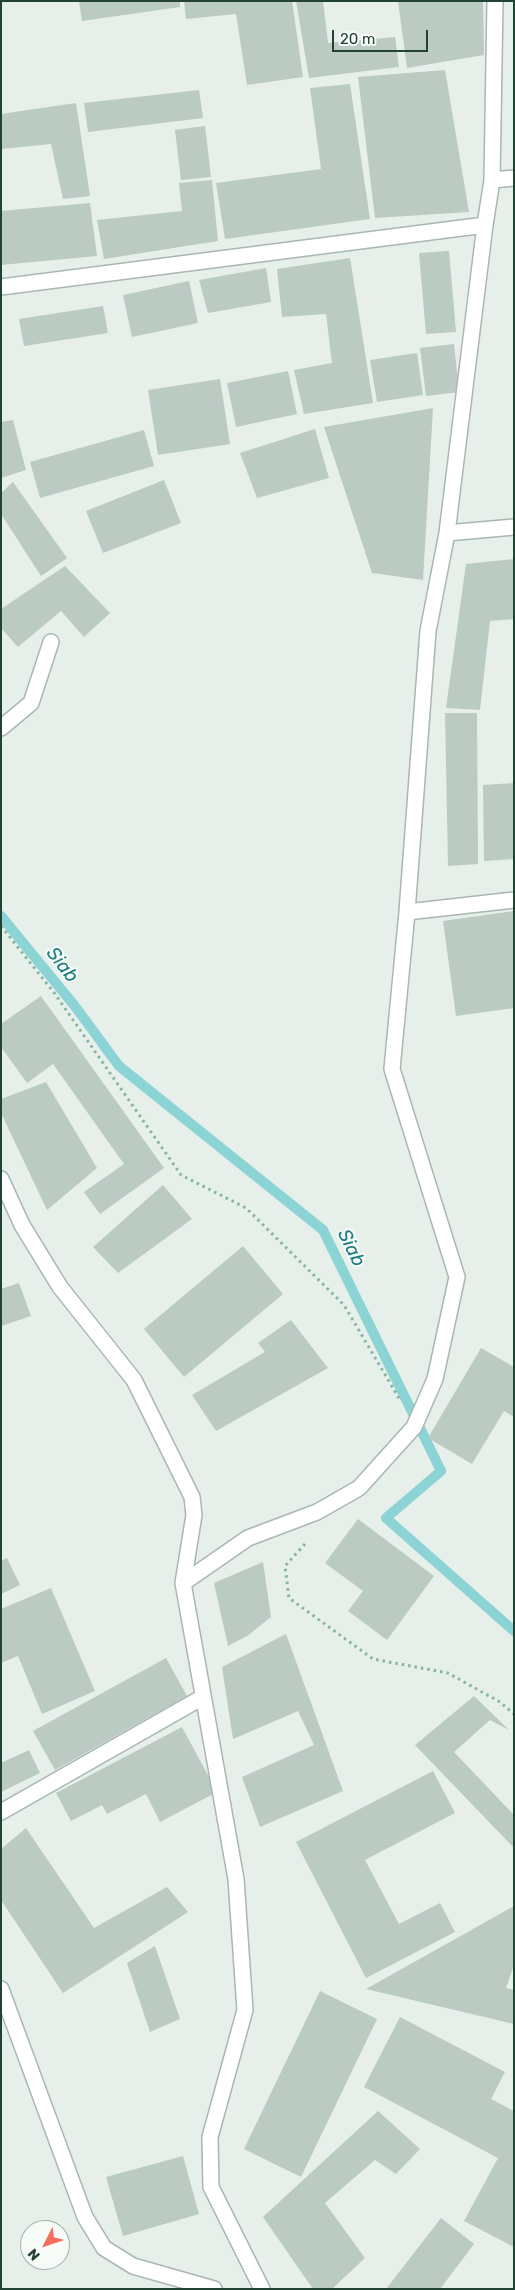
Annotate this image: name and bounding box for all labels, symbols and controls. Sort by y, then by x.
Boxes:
scale bar [335,20,431,52]
text: 20 m [340,30,375,48]
water label: Siab [41,943,83,987]
water label: Siab [332,1226,370,1270]
north arrow [20,2220,70,2270]
text: N [24,2245,44,2264]

